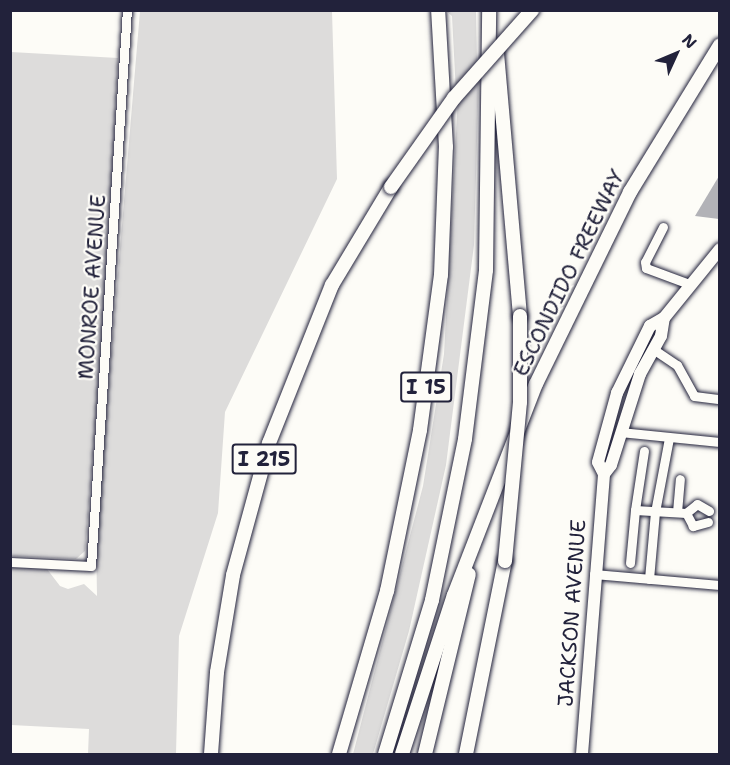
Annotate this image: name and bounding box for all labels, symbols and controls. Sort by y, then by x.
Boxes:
north arrow [646,24,706,84]
text: N [677,29,701,53]
street label: ESCONDIDO FREEWAY [508,166,630,380]
street label: MONROE AVENUE [73,194,111,380]
road number: I 15 [399,370,453,404]
road number: I 215 [231,442,297,476]
street label: JACKSON AVENUE [553,518,591,708]

